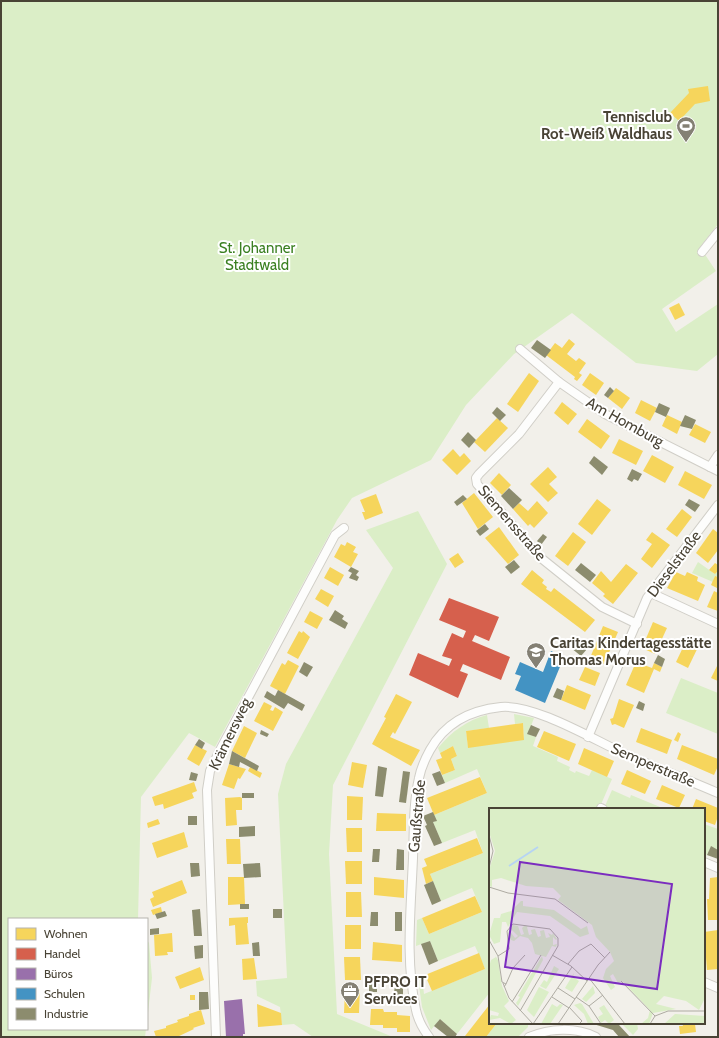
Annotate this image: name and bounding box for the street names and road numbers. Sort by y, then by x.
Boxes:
street label: Am Homburg [583,393,667,451]
street label: Siemensstraße [474,482,550,565]
street label: Dieselstraße [643,527,705,601]
street label: Krämersweg [205,695,255,773]
street label: Semperstraße [608,739,698,791]
street label: Gaußstraße [405,778,429,853]

